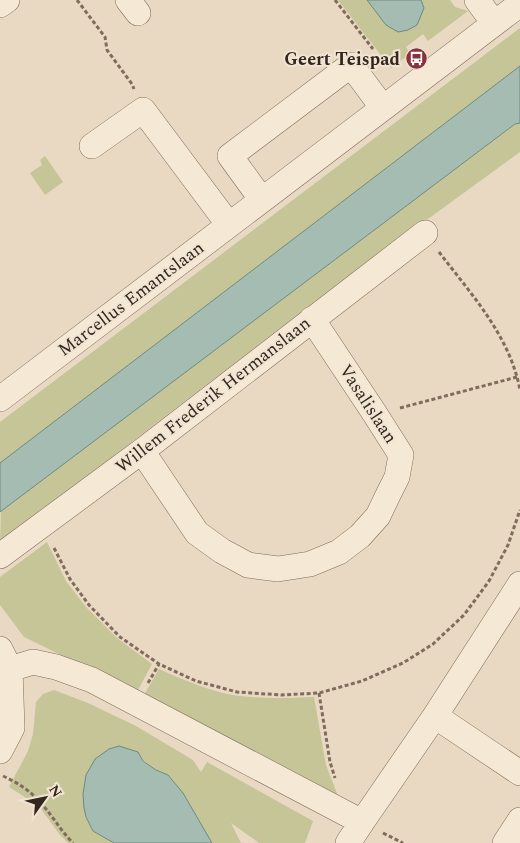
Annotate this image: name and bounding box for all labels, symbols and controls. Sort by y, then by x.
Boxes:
place label: Geert Teispad [284,46,401,73]
bus stop icon: Geert Teispad [404,47,428,71]
street label: Marcellus Emantslaan [52,235,210,363]
street label: Willem Frederik Hermanslaan [110,310,316,480]
street label: Vasalislaan [332,359,404,449]
north arrow [20,773,70,823]
text: N [44,781,67,802]

